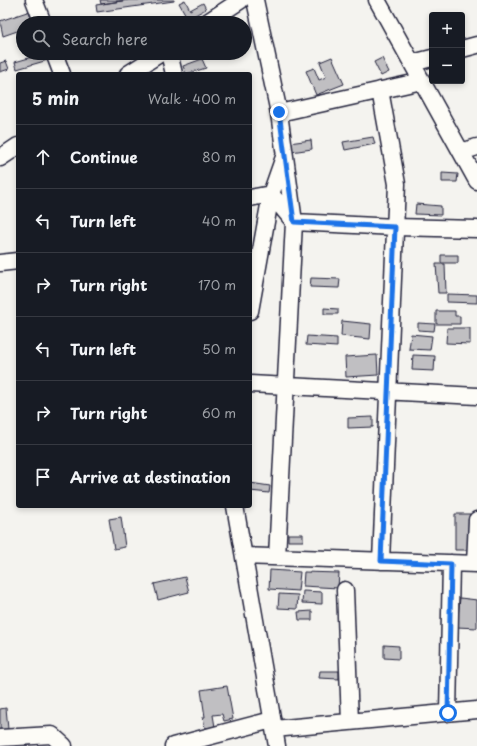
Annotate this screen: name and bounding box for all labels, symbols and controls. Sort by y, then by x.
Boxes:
map controls [429,12,465,84]
button: + [429,12,465,48]
search box [16,16,252,60]
icon: search [30,27,52,49]
text: Search here [62,27,148,50]
button: − [429,48,465,84]
text: 5 min [32,85,79,111]
text: Walk · 400 m [148,89,236,108]
route end [270,103,288,121]
text: Continue [70,145,138,168]
icon: ahead [32,146,54,168]
text: 80 m [202,147,236,166]
text: Turn left [70,209,136,232]
icon: left [32,210,54,232]
text: 40 m [202,211,236,230]
text: Turn right [70,273,147,296]
icon: right [32,274,54,296]
text: 170 m [198,275,236,294]
text: Turn left [70,337,136,360]
icon: left [32,338,54,360]
text: 50 m [202,339,236,358]
text: Turn right [70,401,147,424]
icon: right [32,402,54,424]
text: 60 m [202,403,236,422]
text: Arrive at destination [70,465,231,488]
icon: arrive [32,466,54,488]
route start [439,704,457,722]

